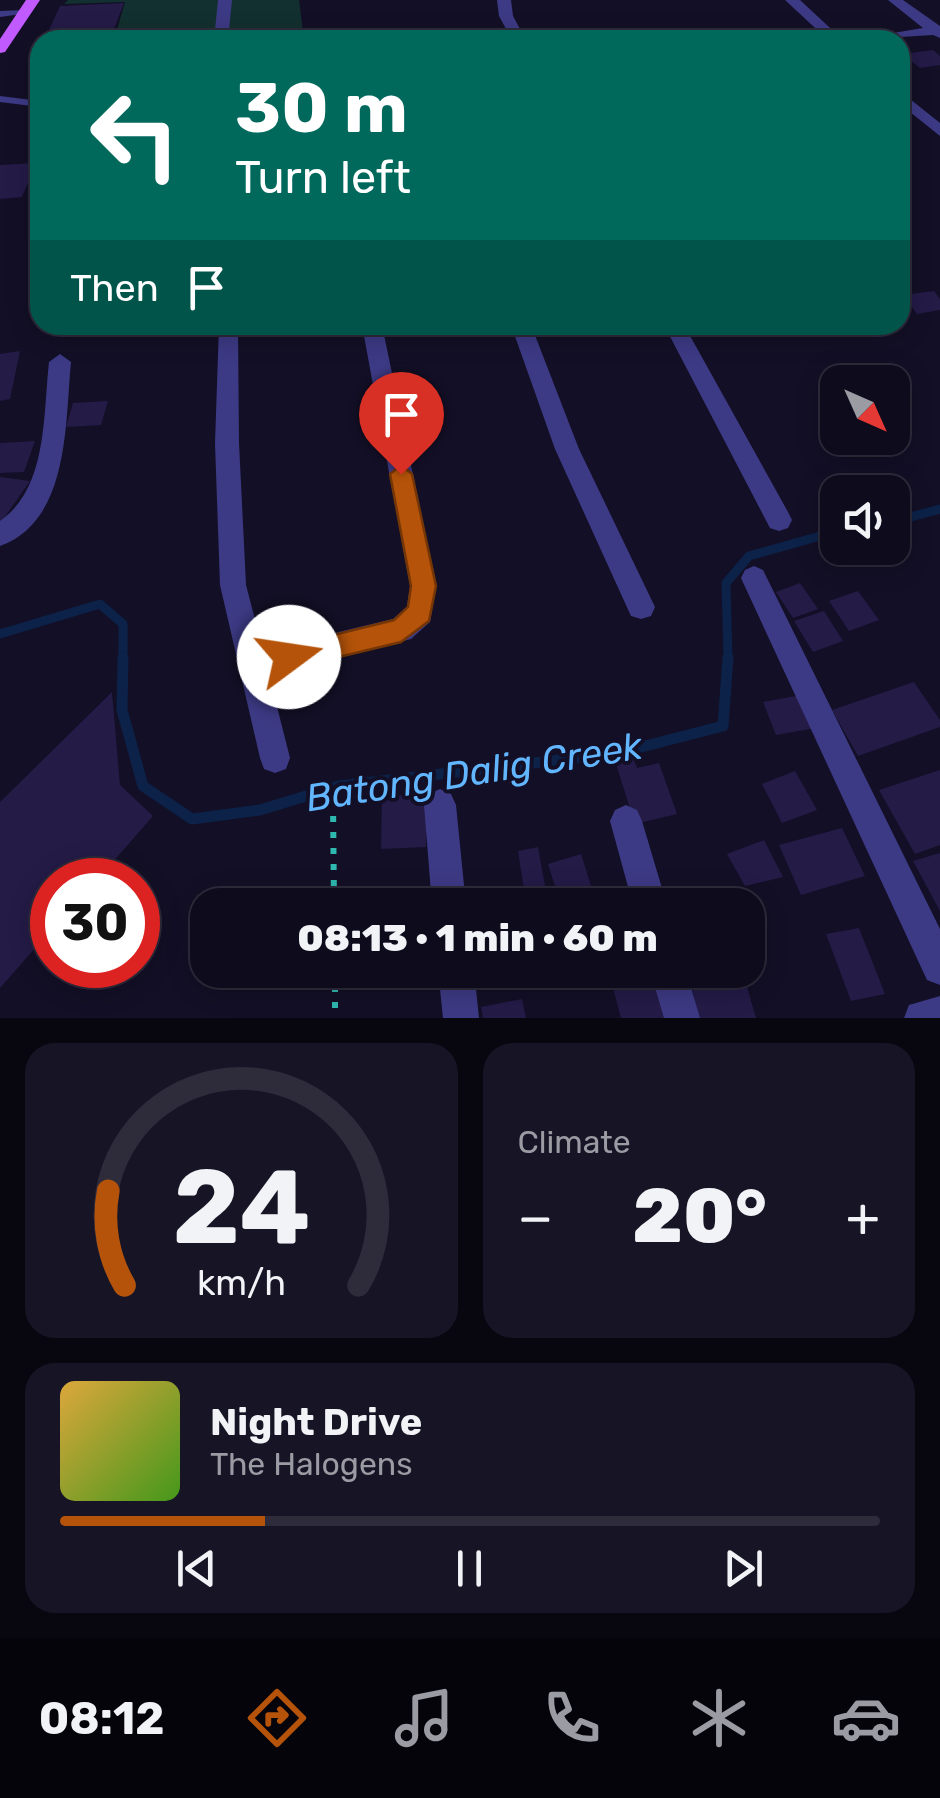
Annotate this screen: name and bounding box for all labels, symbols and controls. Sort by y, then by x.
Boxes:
text: 30 m [235,67,408,150]
icon: left [70,70,200,200]
text: Turn left [235,151,411,204]
icon: arrive [179,260,234,315]
text: Then [70,265,159,311]
north arrow [820,365,910,455]
map controls [820,365,910,565]
pin [359,372,444,475]
icon: arrive [374,387,429,442]
button: sound [820,475,910,565]
position arrow [237,605,341,709]
water label: Batong Dalig Creek [303,723,646,821]
speed limit sign: 30 [30,858,160,988]
text: 08:13 · 1 min · 60 m [297,915,658,961]
text: Climate [518,1123,631,1161]
text: 24 [172,1146,310,1269]
text: 20° [632,1172,767,1261]
text: − [518,1185,553,1250]
text: + [846,1185,880,1250]
text: km/h [197,1262,286,1304]
text: Night Drive [210,1399,422,1445]
text: The Halogens [210,1445,413,1483]
icon: previous [169,1541,224,1596]
icon: pause [442,1541,497,1596]
icon: next [716,1541,771,1596]
icon: directions [242,1683,312,1753]
icon: music [389,1683,459,1753]
icon: phone [537,1683,607,1753]
icon: climate [684,1683,754,1753]
icon: car [831,1683,901,1753]
text: 08:12 [39,1692,165,1745]

